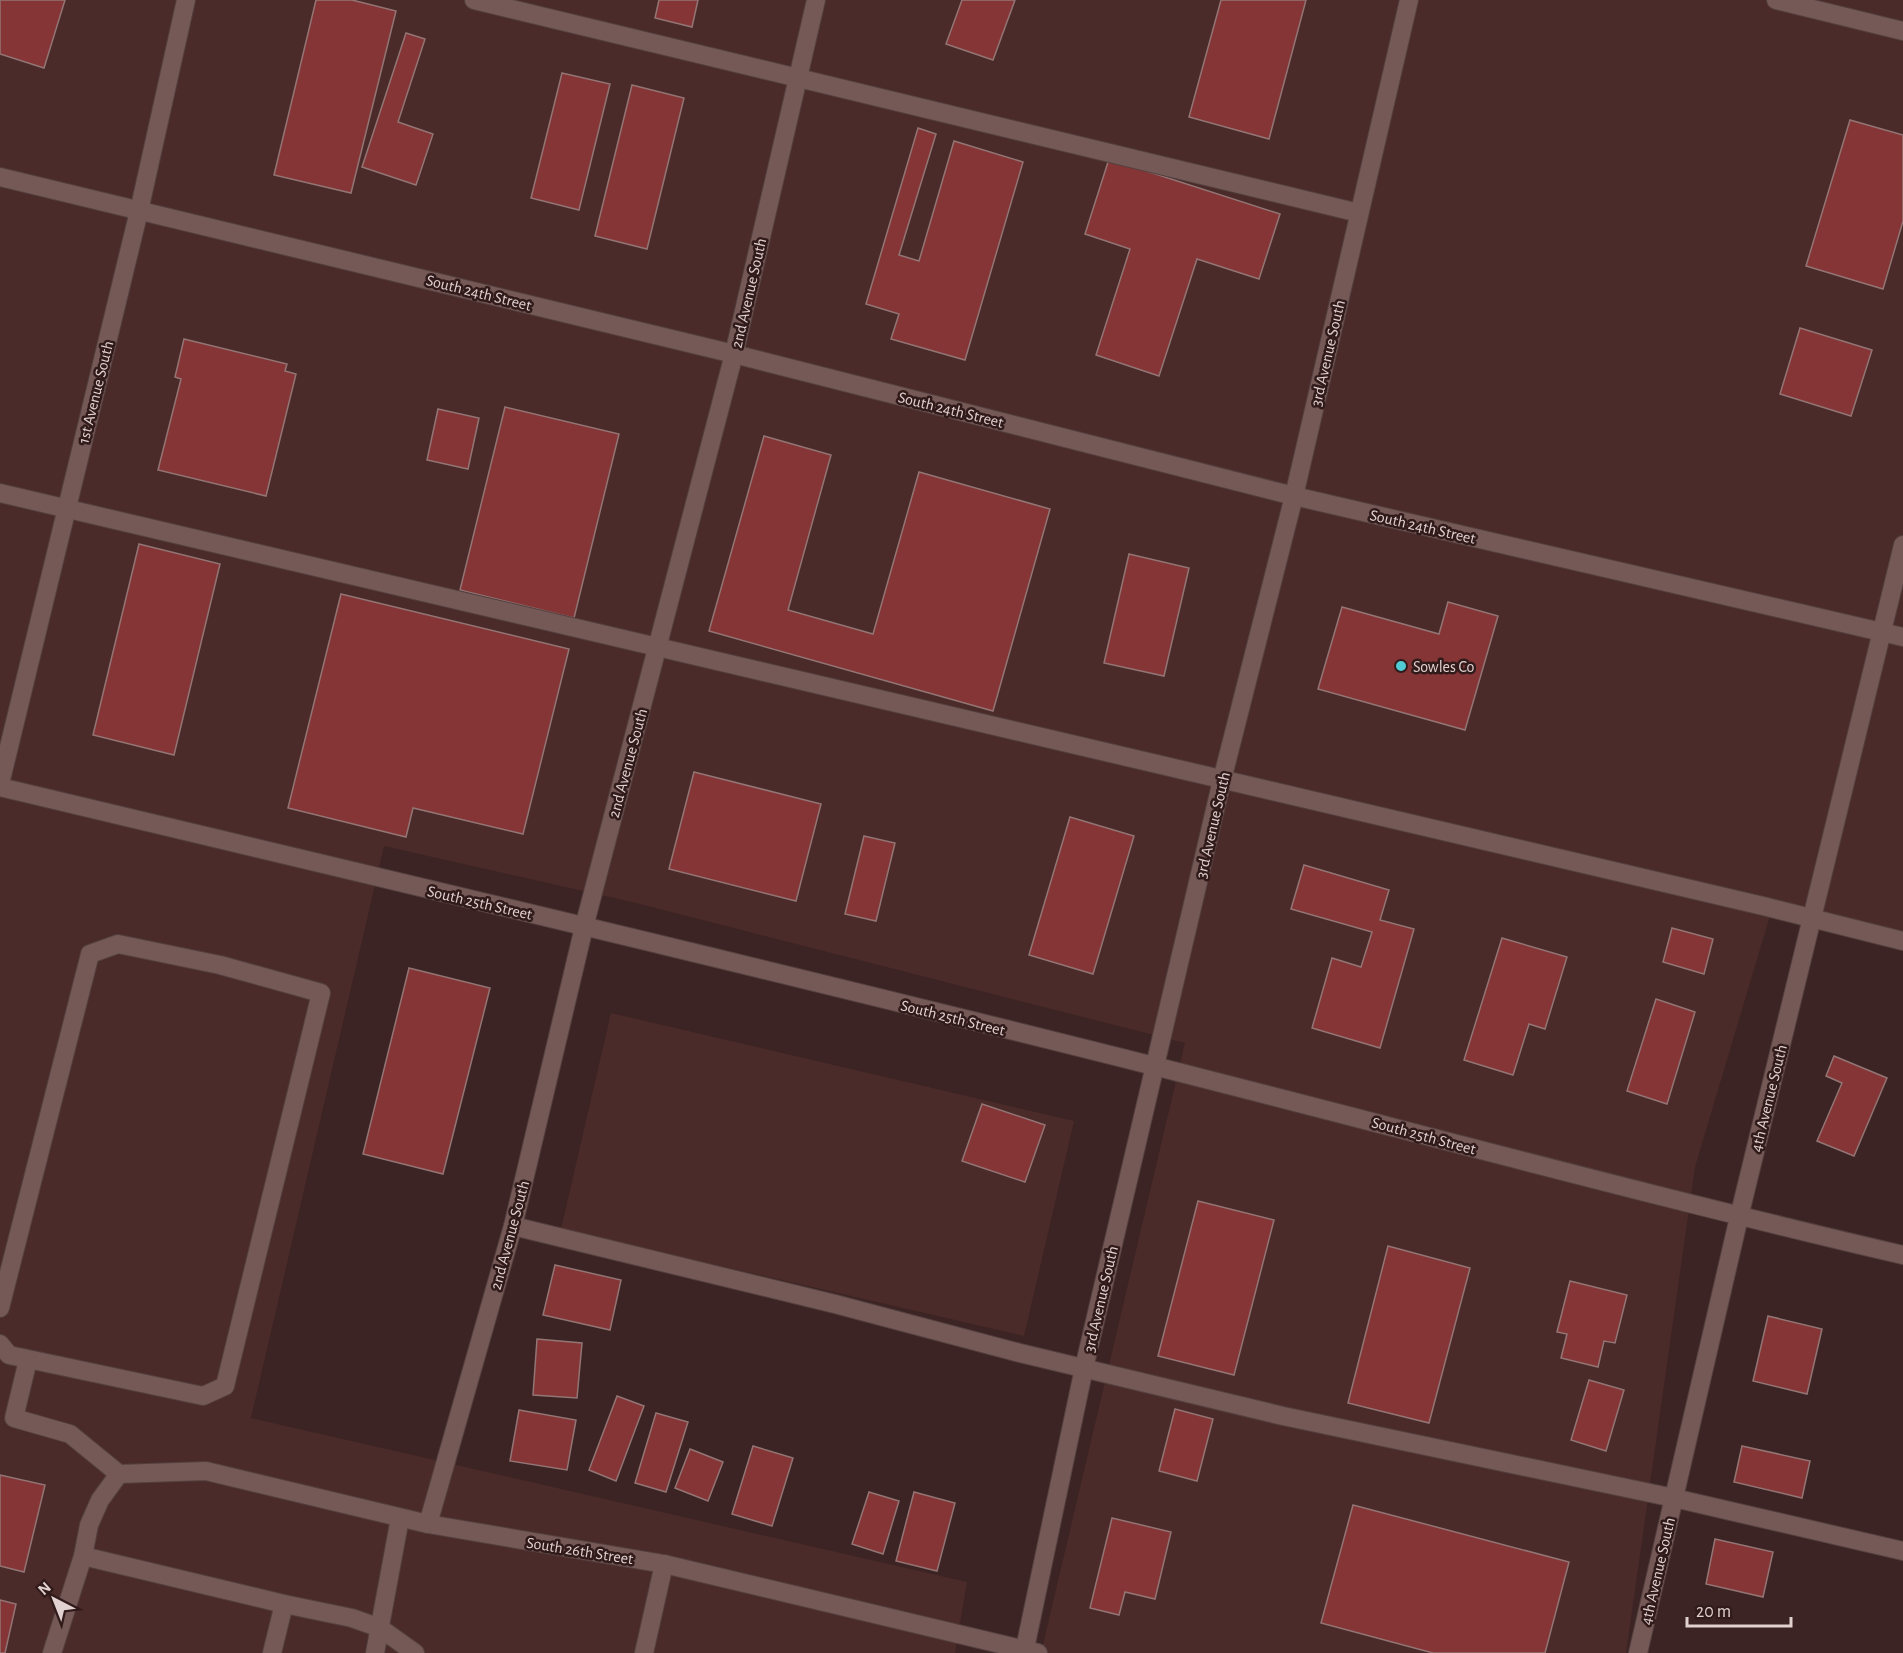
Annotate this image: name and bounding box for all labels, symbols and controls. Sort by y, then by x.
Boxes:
street label: 2nd Avenue South [729,237,769,350]
street label: South 24th Street [424,272,533,314]
street label: 3rd Avenue South [1308,299,1348,408]
street label: 1st Avenue South [75,339,116,445]
street label: South 24th Street [896,389,1005,431]
street label: South 24th Street [1368,507,1477,547]
marker: Sowles Co [1394,659,1408,673]
place label: Sowles Co [1413,659,1475,675]
street label: 2nd Avenue South [606,707,650,820]
street label: 3rd Avenue South [1193,771,1233,880]
street label: South 25th Street [426,883,534,923]
street label: South 25th Street [899,997,1007,1039]
street label: 4th Avenue South [1748,1043,1790,1153]
street label: South 25th Street [1370,1114,1477,1158]
street label: 2nd Avenue South [488,1179,532,1292]
street label: 3rd Avenue South [1081,1245,1121,1354]
street label: 4th Avenue South [1638,1516,1678,1626]
street label: South 26th Street [525,1535,634,1567]
north arrow [24,1569,84,1629]
text: N [35,1579,54,1598]
scale bar [1687,1590,1790,1628]
text: 20 m [1696,1603,1731,1621]

